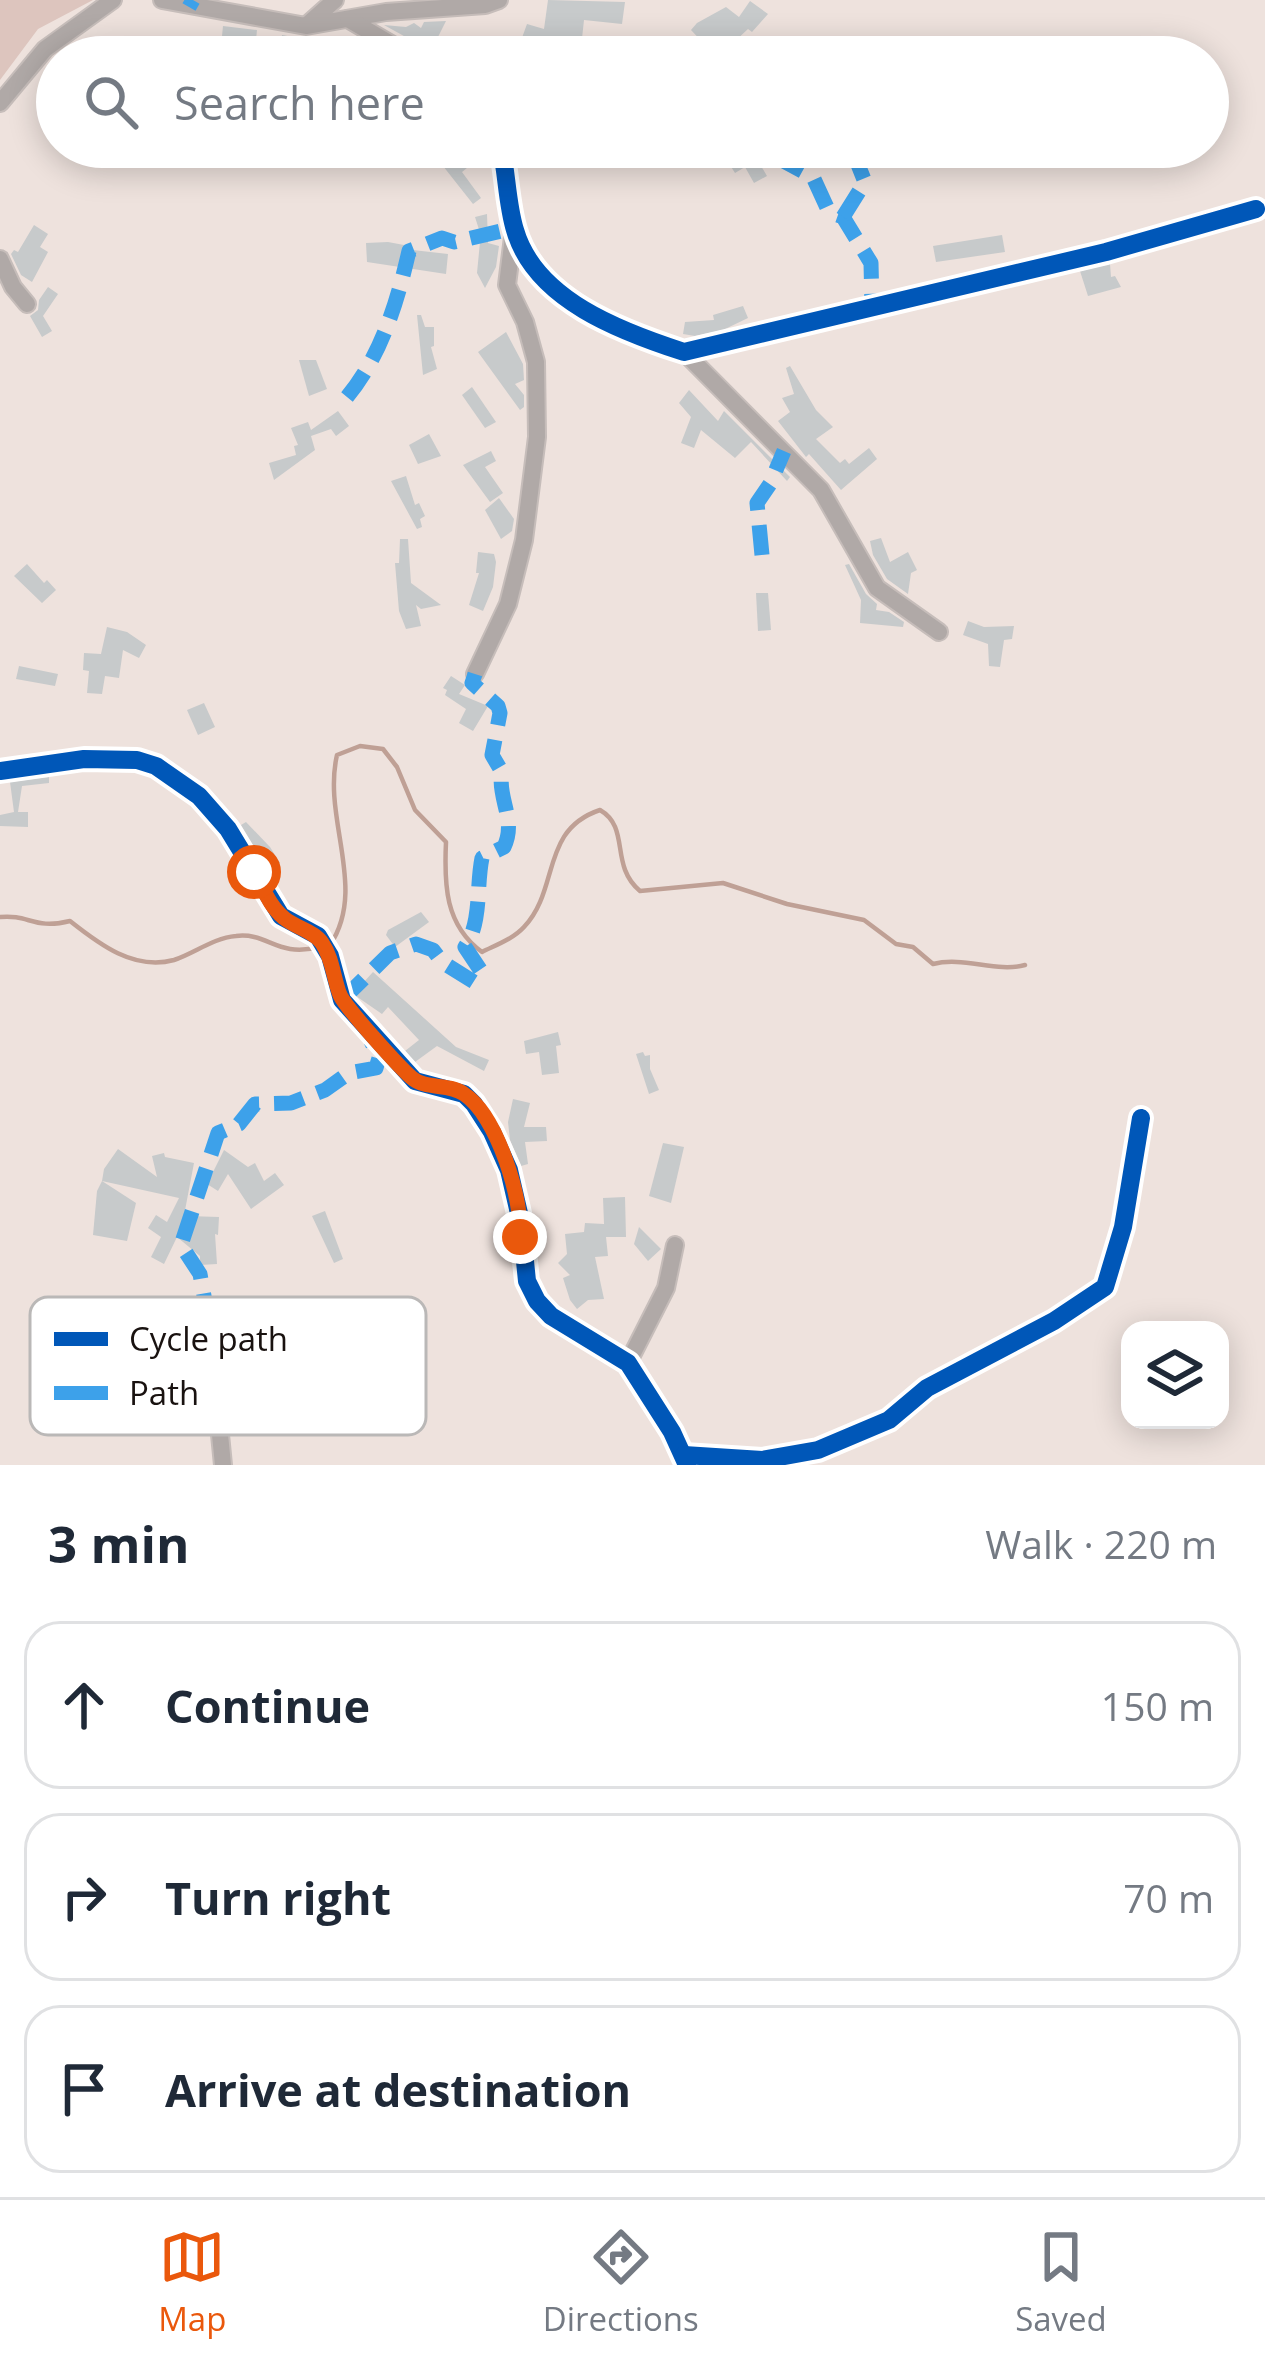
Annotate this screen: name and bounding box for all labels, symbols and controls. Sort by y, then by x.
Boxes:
search box [36,36,1229,168]
icon: search [78,69,144,135]
text: Search here [174,72,425,133]
route start [227,845,281,899]
route end [493,1210,547,1264]
legend [30,1297,426,1435]
text: Cycle path [129,1316,288,1361]
map controls [1121,1321,1229,1429]
button: layers [1121,1321,1229,1429]
text: Path [129,1370,199,1415]
text: 3 min [48,1508,190,1578]
text: Walk · 220 m [985,1517,1217,1570]
icon: ahead [51,1672,117,1738]
text: Continue [165,1675,370,1736]
text: 150 m [1101,1679,1214,1732]
icon: right [51,1864,117,1930]
text: Turn right [165,1867,391,1928]
text: 70 m [1123,1871,1214,1924]
icon: arrive [51,2056,117,2122]
text: Arrive at destination [165,2059,631,2120]
tab: Map [158,2224,226,2341]
tab: Directions [543,2224,699,2341]
tab: Saved [1015,2224,1107,2341]

